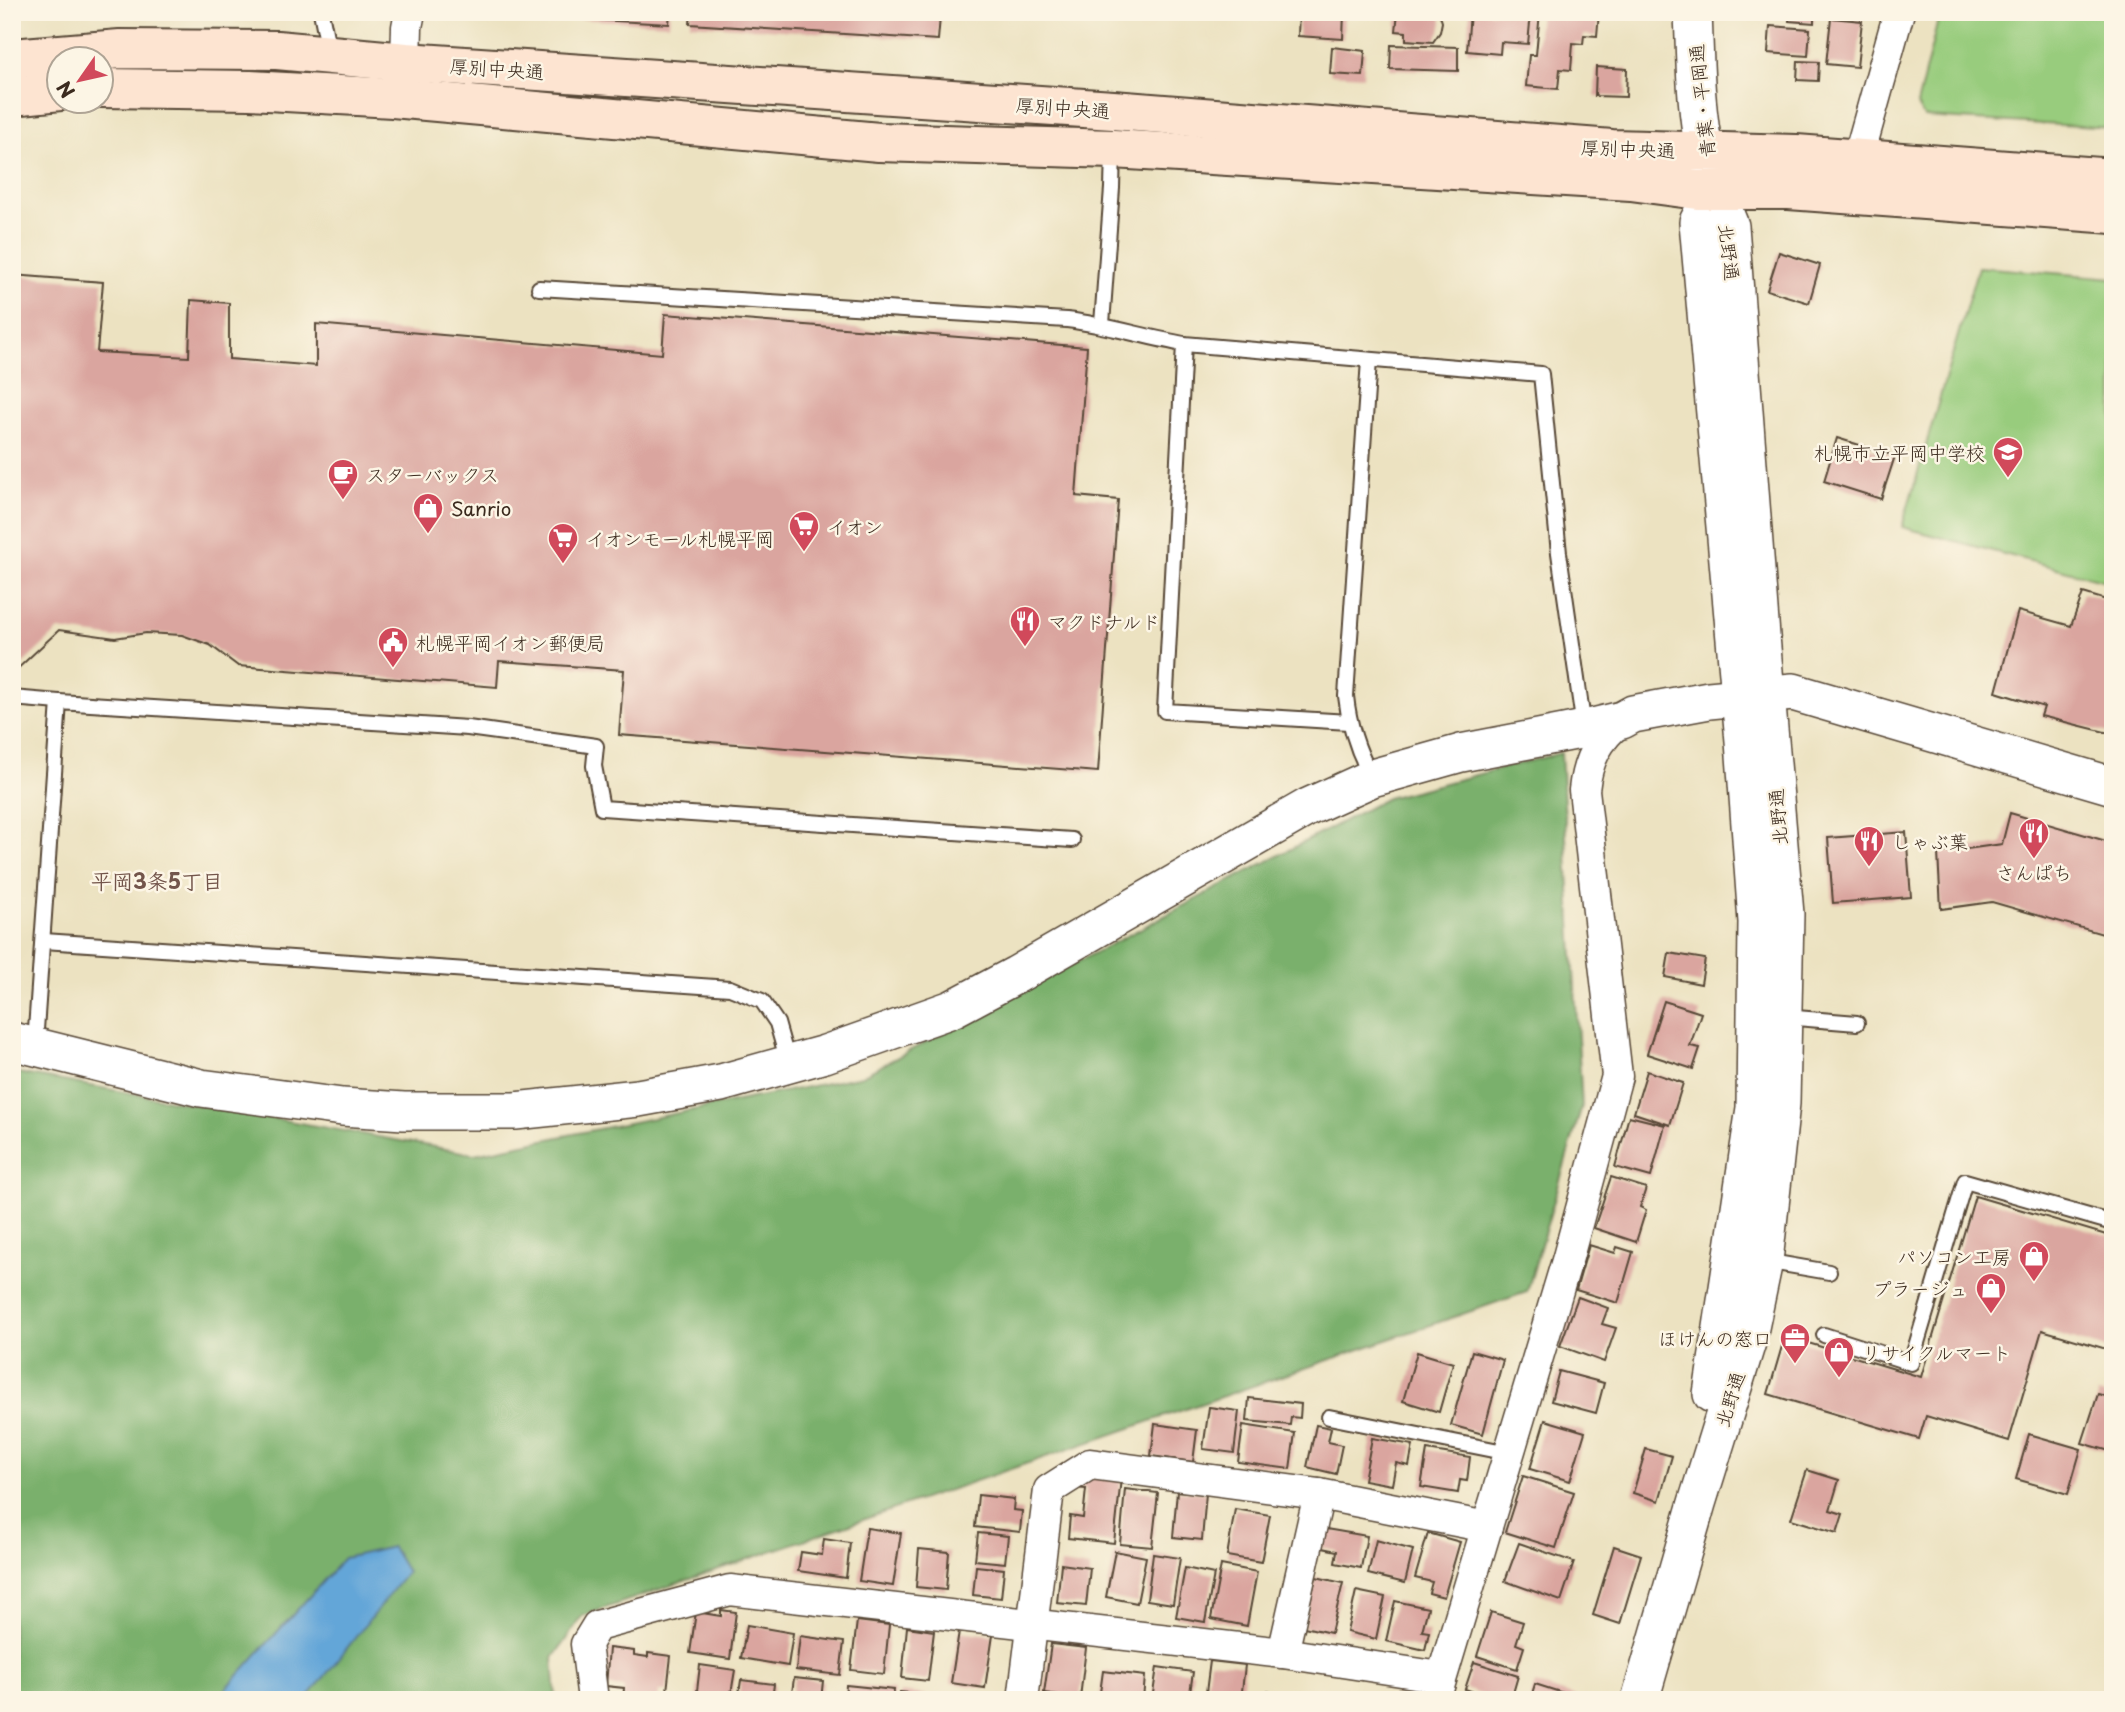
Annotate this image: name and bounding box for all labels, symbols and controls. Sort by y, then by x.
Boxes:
street label: 青葉・平岡通 [1681,43,1721,159]
north arrow [46,46,116,116]
street label: 厚別中央通 [449,51,545,85]
text: N [49,76,81,104]
street label: 厚別中央通 [1015,90,1111,124]
street label: 厚別中央通 [1580,132,1676,164]
street label: 北野通 [1713,222,1747,282]
school or university icon: 札幌市立平岡中学校 [1991,435,2025,479]
place label: 札幌市立平岡中学校 [1814,438,1985,466]
cafe icon: スターバックス [326,457,360,501]
place label: スターバックス [366,460,499,488]
shop icon: Sanrio [411,491,445,535]
place label: Sanrio [451,494,511,522]
supermarket icon: イオン [787,509,821,553]
place label: イオン [827,512,883,540]
supermarket icon: イオンモール札幌平岡 [546,521,580,565]
place label: イオンモール札幌平岡 [586,524,774,552]
restaurant icon: マクドナルド [1008,604,1042,648]
place label: マクドナルド [1048,607,1160,635]
public building icon: 札幌平岡イオン郵便局 [376,625,410,669]
place label: 札幌平岡イオン郵便局 [416,628,605,656]
street label: 北野通 [1761,787,1793,847]
restaurant icon: さんぱち [2017,816,2051,860]
restaurant icon: しゃぶ葉 [1852,824,1886,868]
place label: しゃぶ葉 [1892,827,1968,855]
place label: さんぱち [1996,858,2072,886]
district label: 平岡3条5丁目 [91,864,223,896]
shop icon: パソコン工房 [2017,1239,2051,1283]
place label: パソコン工房 [1897,1242,2011,1270]
shop icon: プラージュ [1974,1271,2008,1315]
place label: プラージュ [1873,1274,1968,1302]
office icon: ほけんの窓口 [1778,1321,1812,1365]
place label: ほけんの窓口 [1658,1324,1772,1352]
shop icon: リサイクルマート [1822,1335,1856,1379]
place label: リサイクルマート [1862,1338,2011,1366]
street label: 北野通 [1707,1368,1751,1430]

